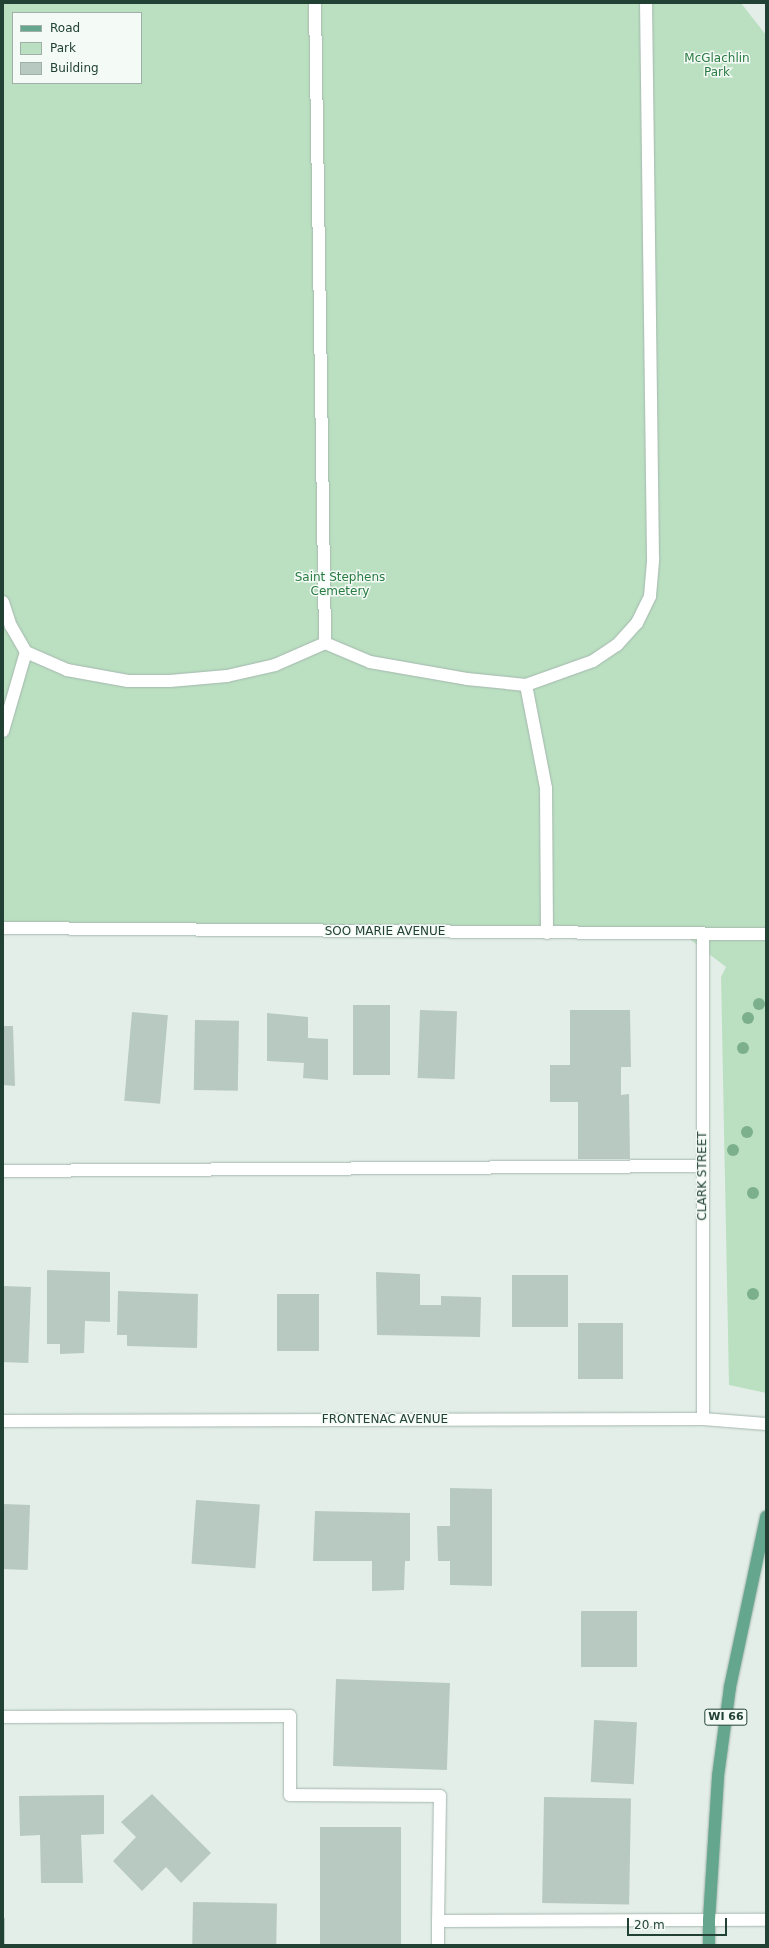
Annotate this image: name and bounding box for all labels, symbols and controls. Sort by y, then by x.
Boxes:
legend [12,12,142,84]
text: Road [50,21,80,35]
text: Park [50,41,76,55]
park label: McGlachlin Park [684,52,750,80]
text: Building [50,61,99,75]
park label: Saint Stephens Cemetery [295,571,385,599]
street label: SOO MARIE AVENUE [325,925,445,939]
street label: CLARK STREET [696,1131,710,1221]
street label: FRONTENAC AVENUE [322,1413,448,1427]
road number: WI 66 [704,1708,748,1726]
scale bar [629,1910,729,1936]
text: 20 m [634,1918,665,1932]

